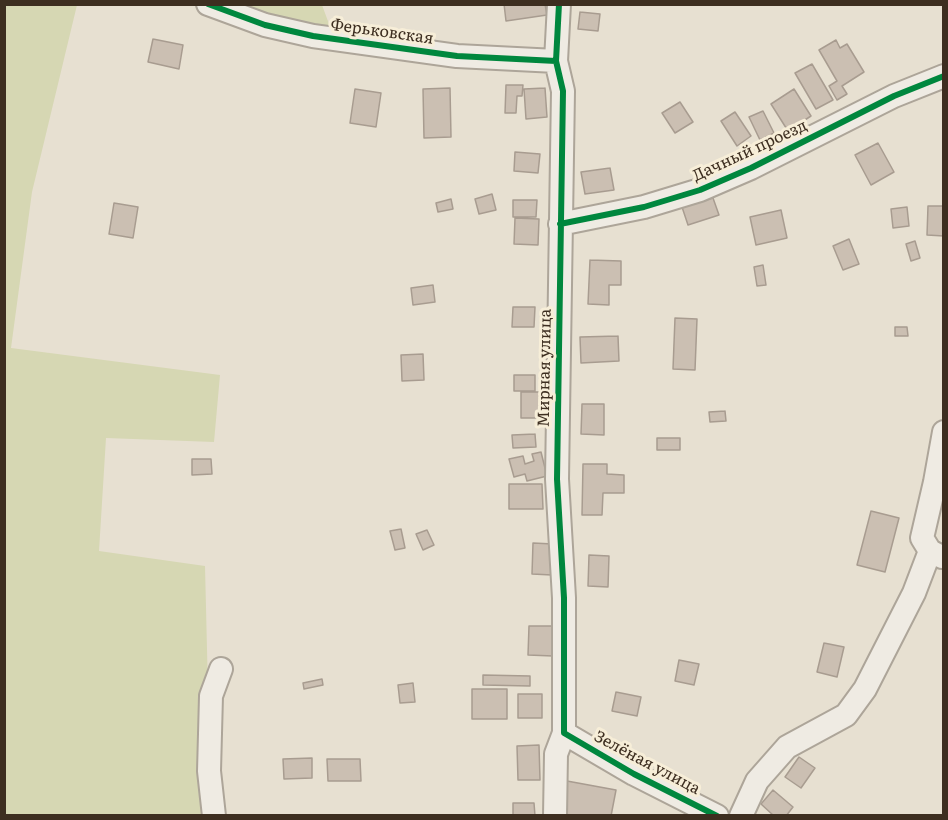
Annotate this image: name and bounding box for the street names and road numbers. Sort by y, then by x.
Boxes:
street label: Ферьковская [329,15,435,49]
street label: Дачный проезд [690,116,810,186]
street label: Мирная улица [534,309,556,427]
street label: Зелёная улица [591,727,703,799]

